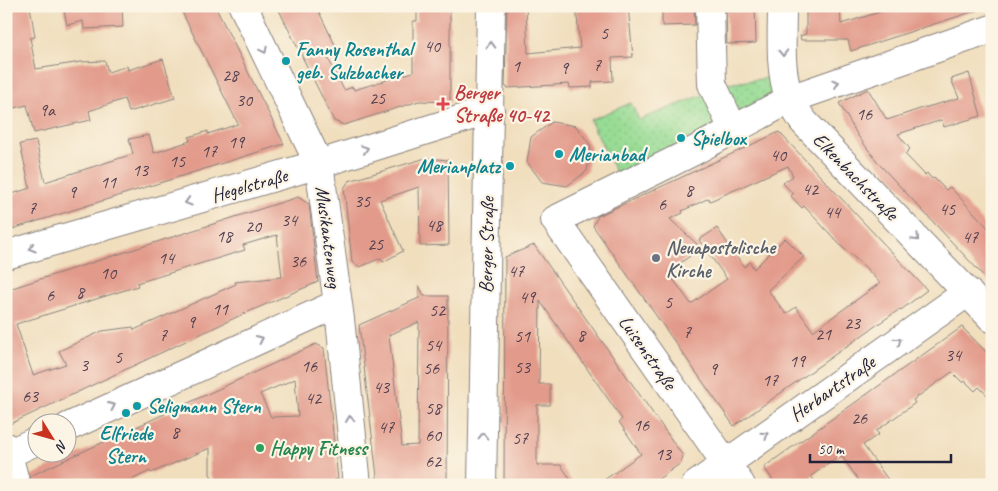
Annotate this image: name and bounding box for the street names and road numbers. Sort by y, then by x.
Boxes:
street label: Elkenbachstraße [807,127,905,227]
street label: Hegelstraße [208,162,292,208]
street label: Musikantenweg [310,185,347,290]
street label: Berger Straße [473,195,500,293]
street label: Luisenstraße [613,310,683,396]
street label: Herbartstraße [785,349,881,427]

